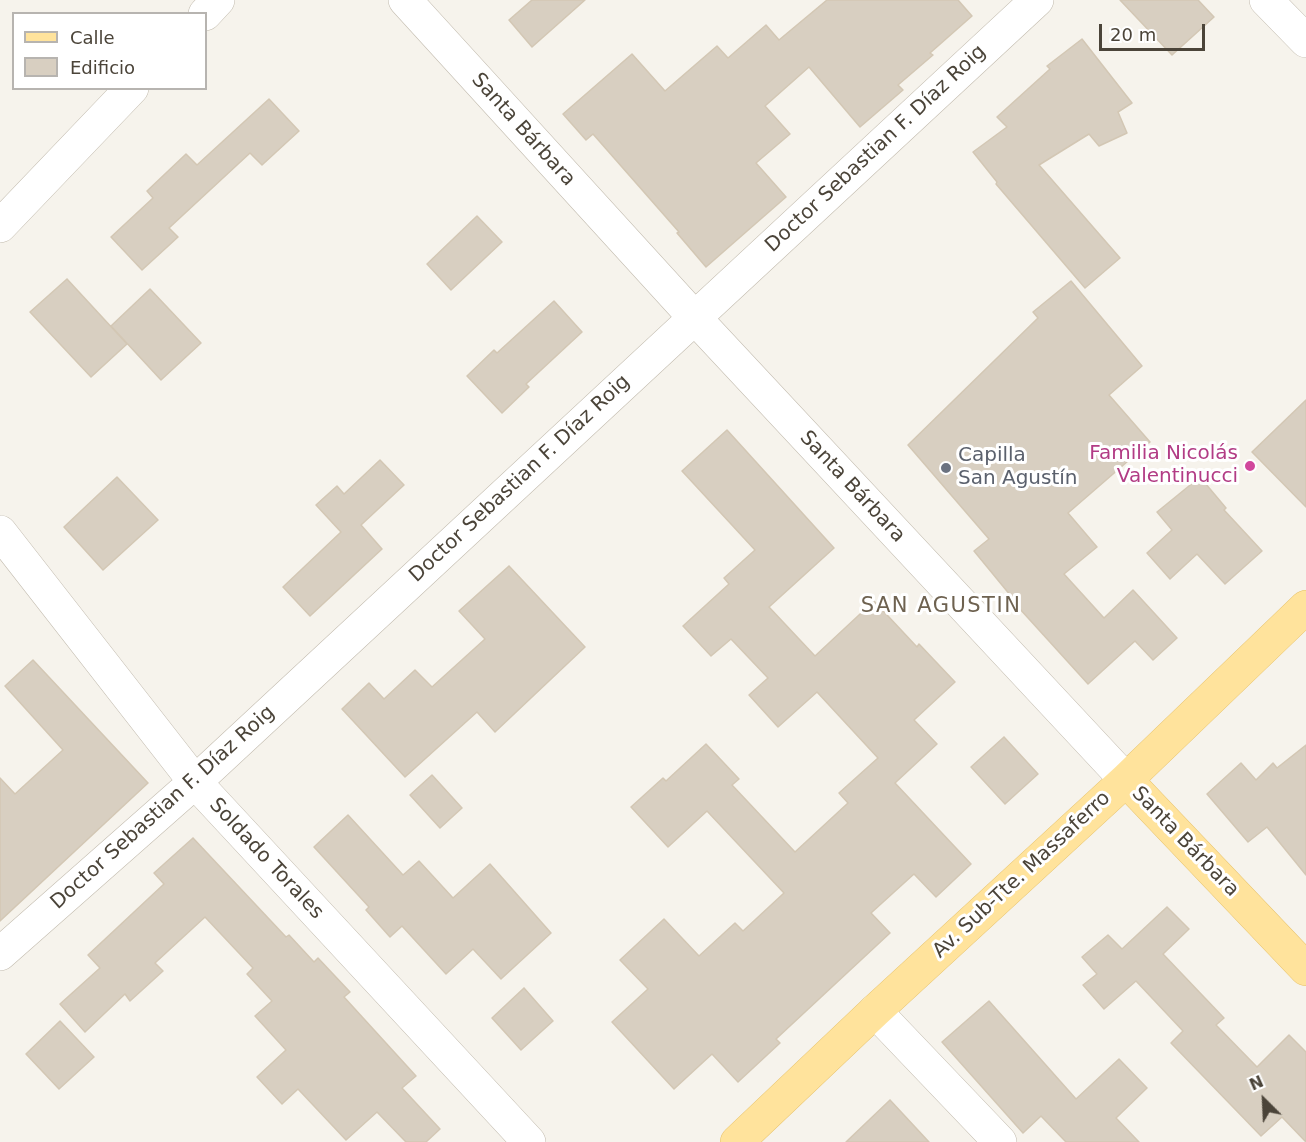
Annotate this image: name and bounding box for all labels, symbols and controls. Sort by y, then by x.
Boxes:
legend [12,12,207,90]
scale bar [1102,12,1208,50]
text: 20 m [1110,24,1156,45]
text: Calle [70,27,115,48]
street label: Doctor Sebastian F. Díaz Roig [761,40,991,258]
text: Edificio [70,57,135,78]
street label: Santa Bárbara [466,69,580,191]
street label: Doctor Sebastian F. Díaz Roig [405,370,635,588]
street label: Santa Bárbara [794,426,910,548]
place label: Familia Nicolás Valentinucci [1089,442,1238,489]
place label: Capilla San Agustín [958,444,1078,491]
marker: Familia Nicolás Valentinucci [1243,459,1257,473]
marker: Capilla San Agustín [939,461,953,475]
district label: SAN AGUSTIN [861,594,1021,620]
street label: Doctor Sebastian F. Díaz Roig [46,701,280,915]
street label: Santa Bárbara [1126,782,1244,902]
street label: Av. Sub-Tte. Massaferro [928,786,1116,964]
street label: Soldado Torales [204,794,328,924]
north arrow [1234,1070,1294,1130]
text: N [1246,1072,1266,1095]

